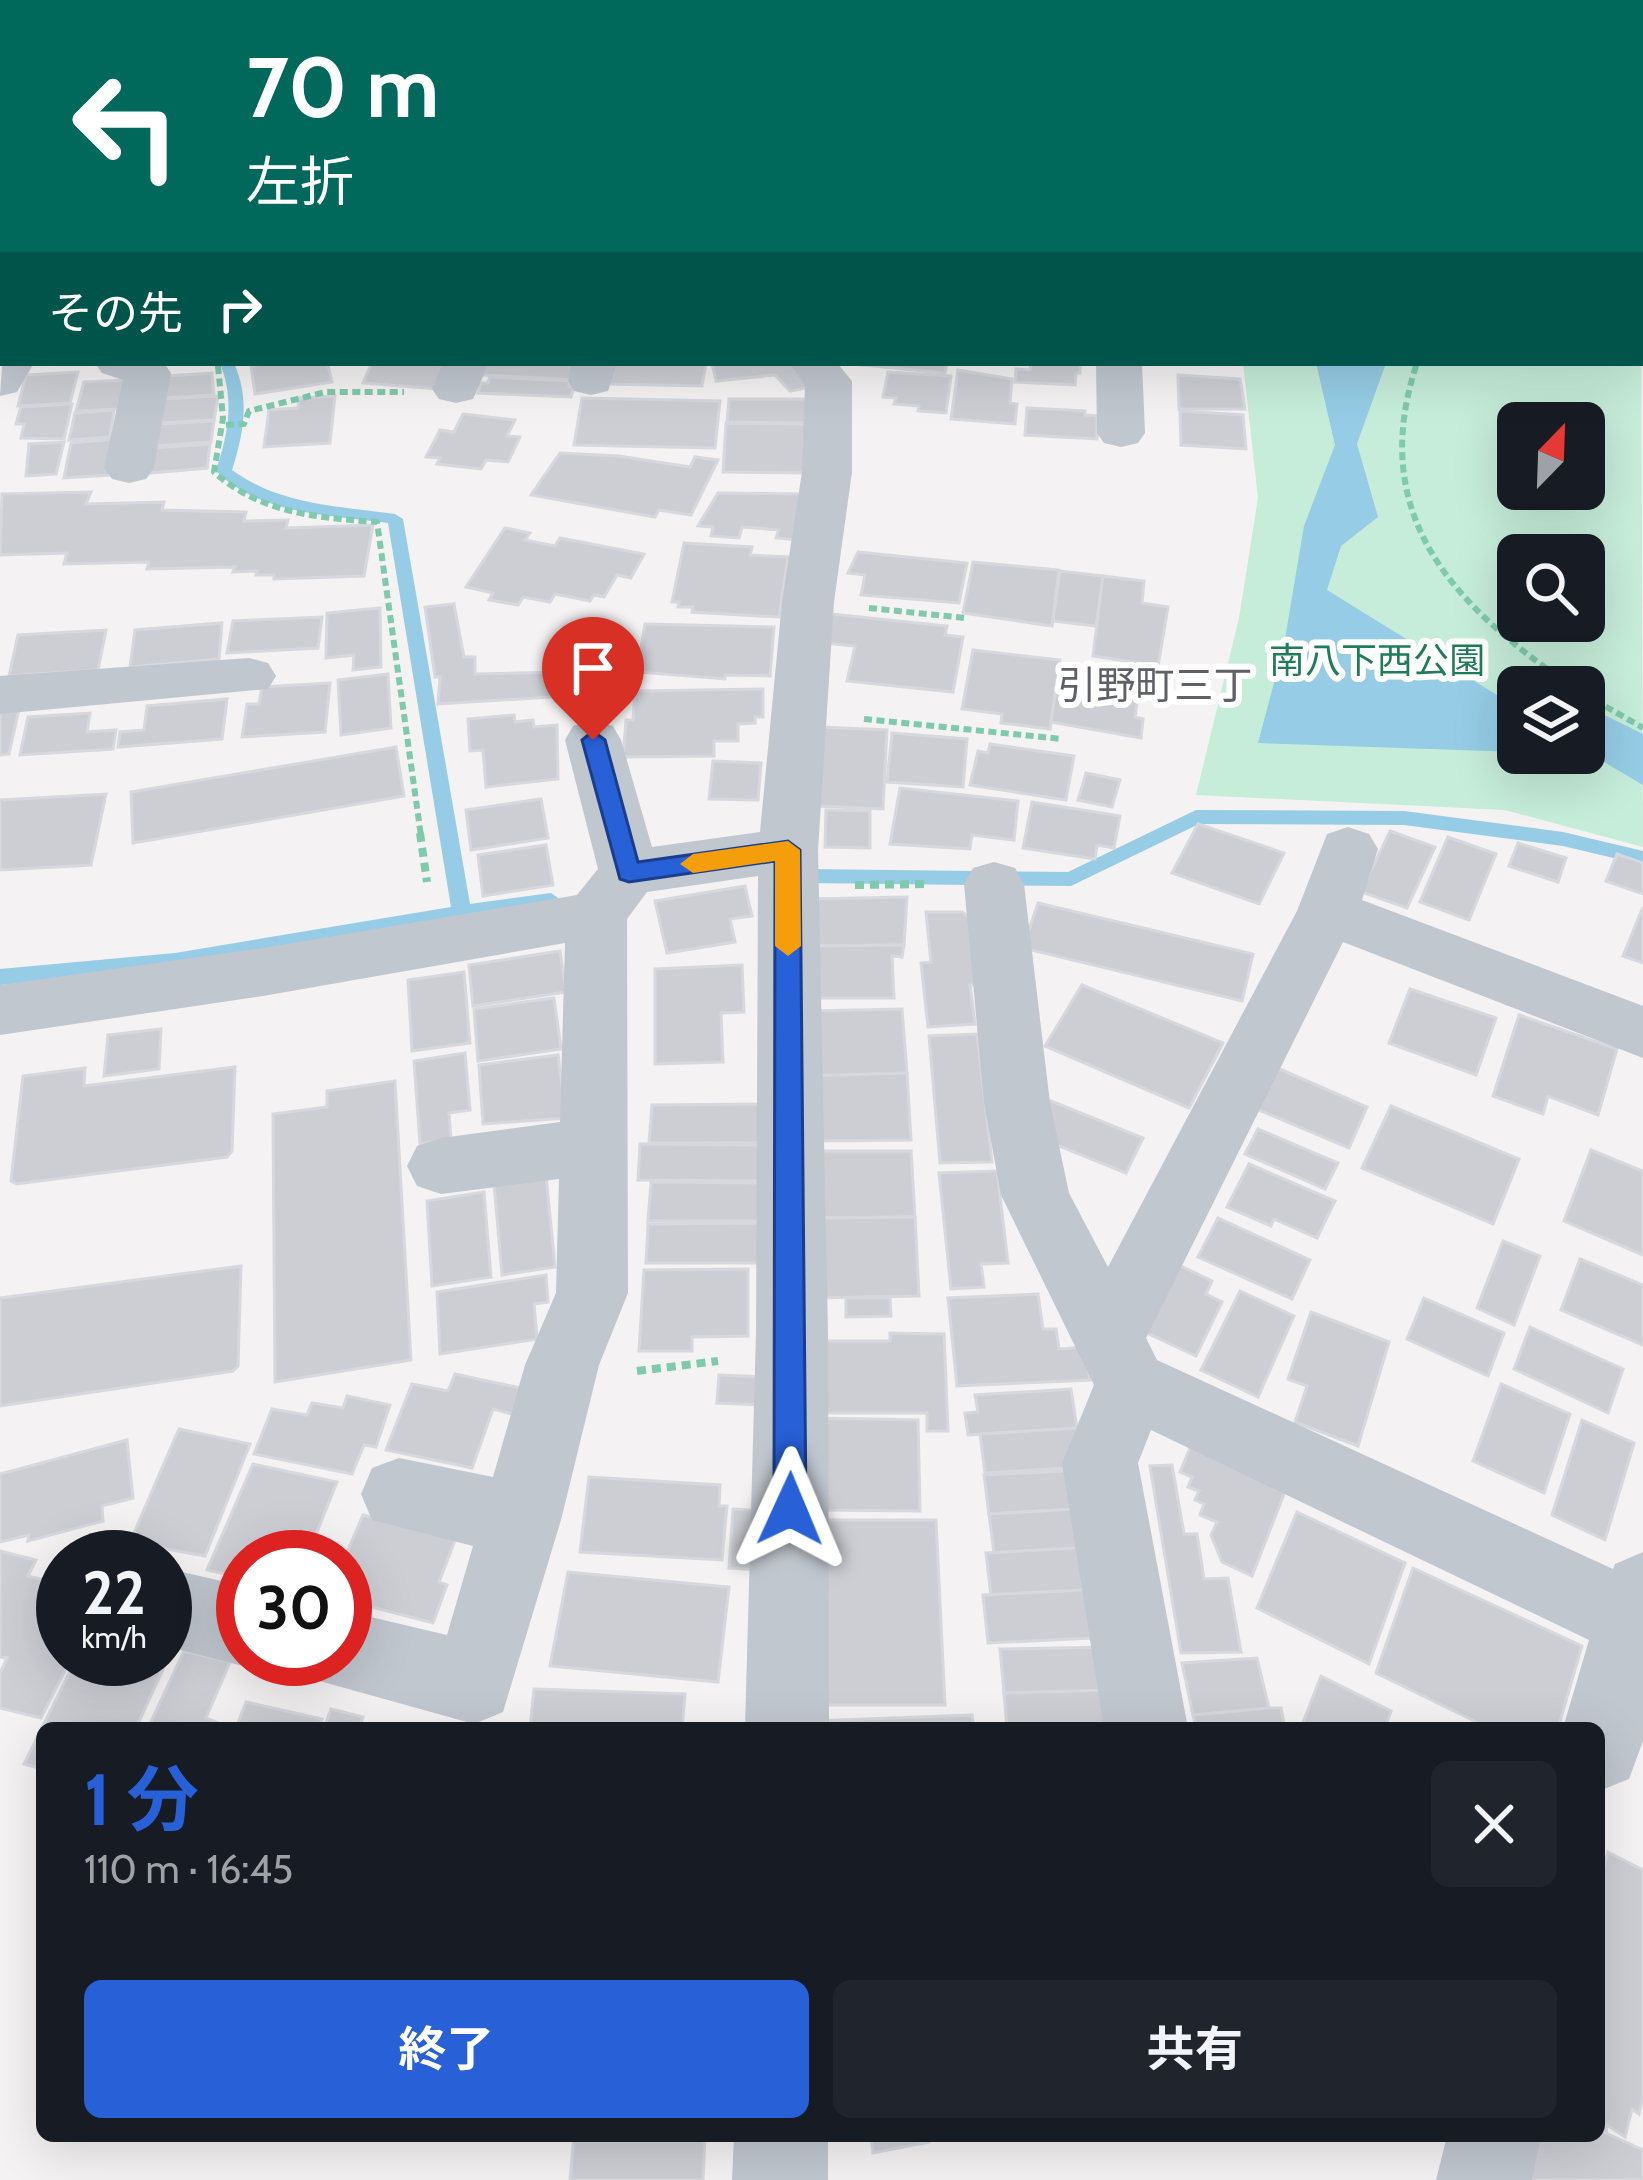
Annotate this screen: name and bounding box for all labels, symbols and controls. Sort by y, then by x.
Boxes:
text: 70 m [246,36,439,138]
icon: left [48,48,204,204]
text: 左折 [246,149,354,215]
icon: right [207,276,273,342]
text: その先 [48,286,183,340]
north arrow [1497,402,1605,510]
map controls [1497,402,1605,774]
button: search [1497,534,1605,642]
pin [542,617,644,740]
icon: arrive [560,635,626,701]
park label: 南八下西公園 [1269,638,1485,682]
district label: 引野町三丁 [1057,661,1253,709]
button: layers [1497,666,1605,774]
position arrow [727,1446,853,1572]
speed limit sign: 30 [216,1530,372,1686]
text: 22 [82,1556,146,1629]
text: km/h [81,1619,147,1656]
text: 1 分 [84,1756,199,1843]
button: close [1431,1761,1557,1887]
text: 110 m · 16:45 [84,1845,293,1893]
button: 終了 [84,1980,809,2118]
button: 共有 [833,1980,1557,2118]

